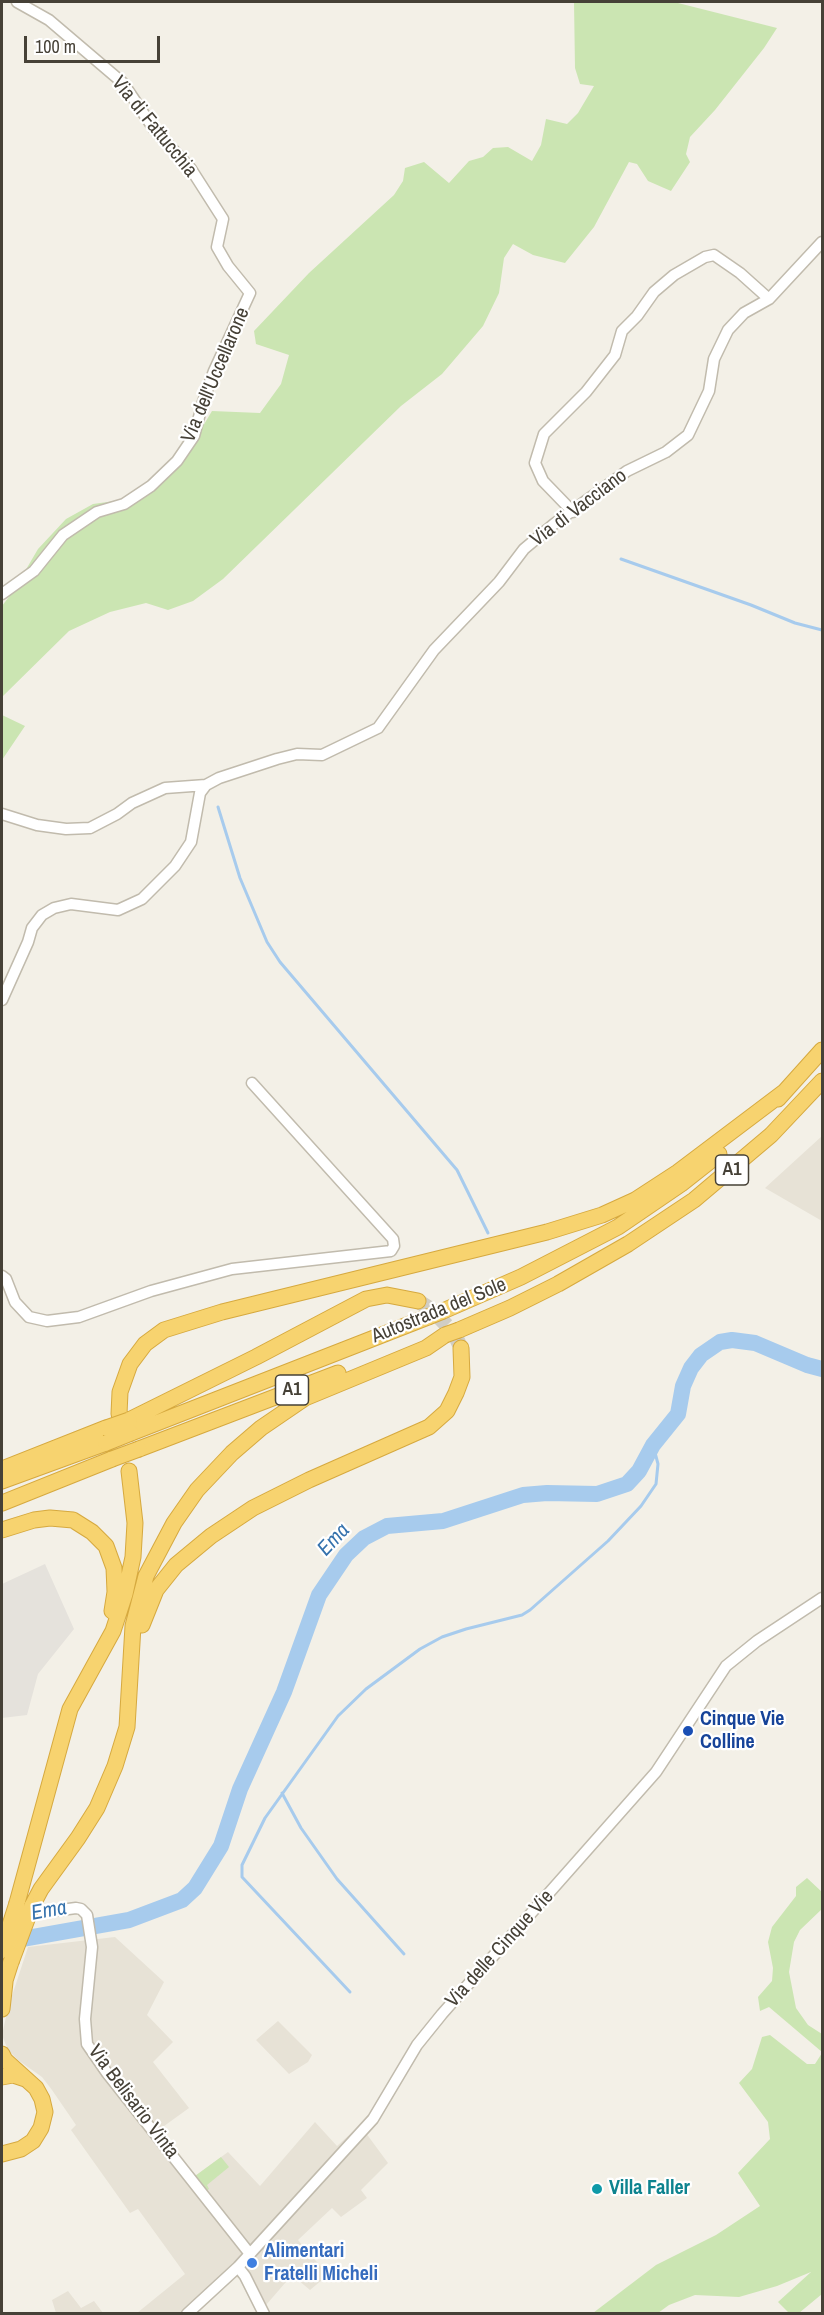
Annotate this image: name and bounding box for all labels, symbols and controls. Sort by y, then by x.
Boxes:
scale bar [27,24,164,62]
text: 100 m [35,34,76,59]
street label: Via di Fattucchia [106,72,202,182]
street label: Via dell'Uccellarone [177,304,255,446]
street label: Via di Vacciano [526,464,632,552]
road number: A1 [716,1155,748,1185]
street label: Autostrada del Sole [368,1273,510,1349]
road number: A1 [276,1375,308,1405]
water label: Ema [313,1518,355,1562]
place label: Cinque Vie Colline [700,1708,784,1755]
marker: Cinque Vie Colline [681,1724,695,1738]
street label: Via delle Cinque Vie [441,1885,559,2013]
water label: Ema [29,1896,69,1926]
street label: Via Belisario Vinta [82,2040,184,2164]
place label: Villa Faller [609,2177,690,2201]
marker: Villa Faller [590,2182,604,2196]
place label: Alimentari Fratelli Micheli [264,2240,378,2287]
marker: Alimentari Fratelli Micheli [245,2256,259,2270]

